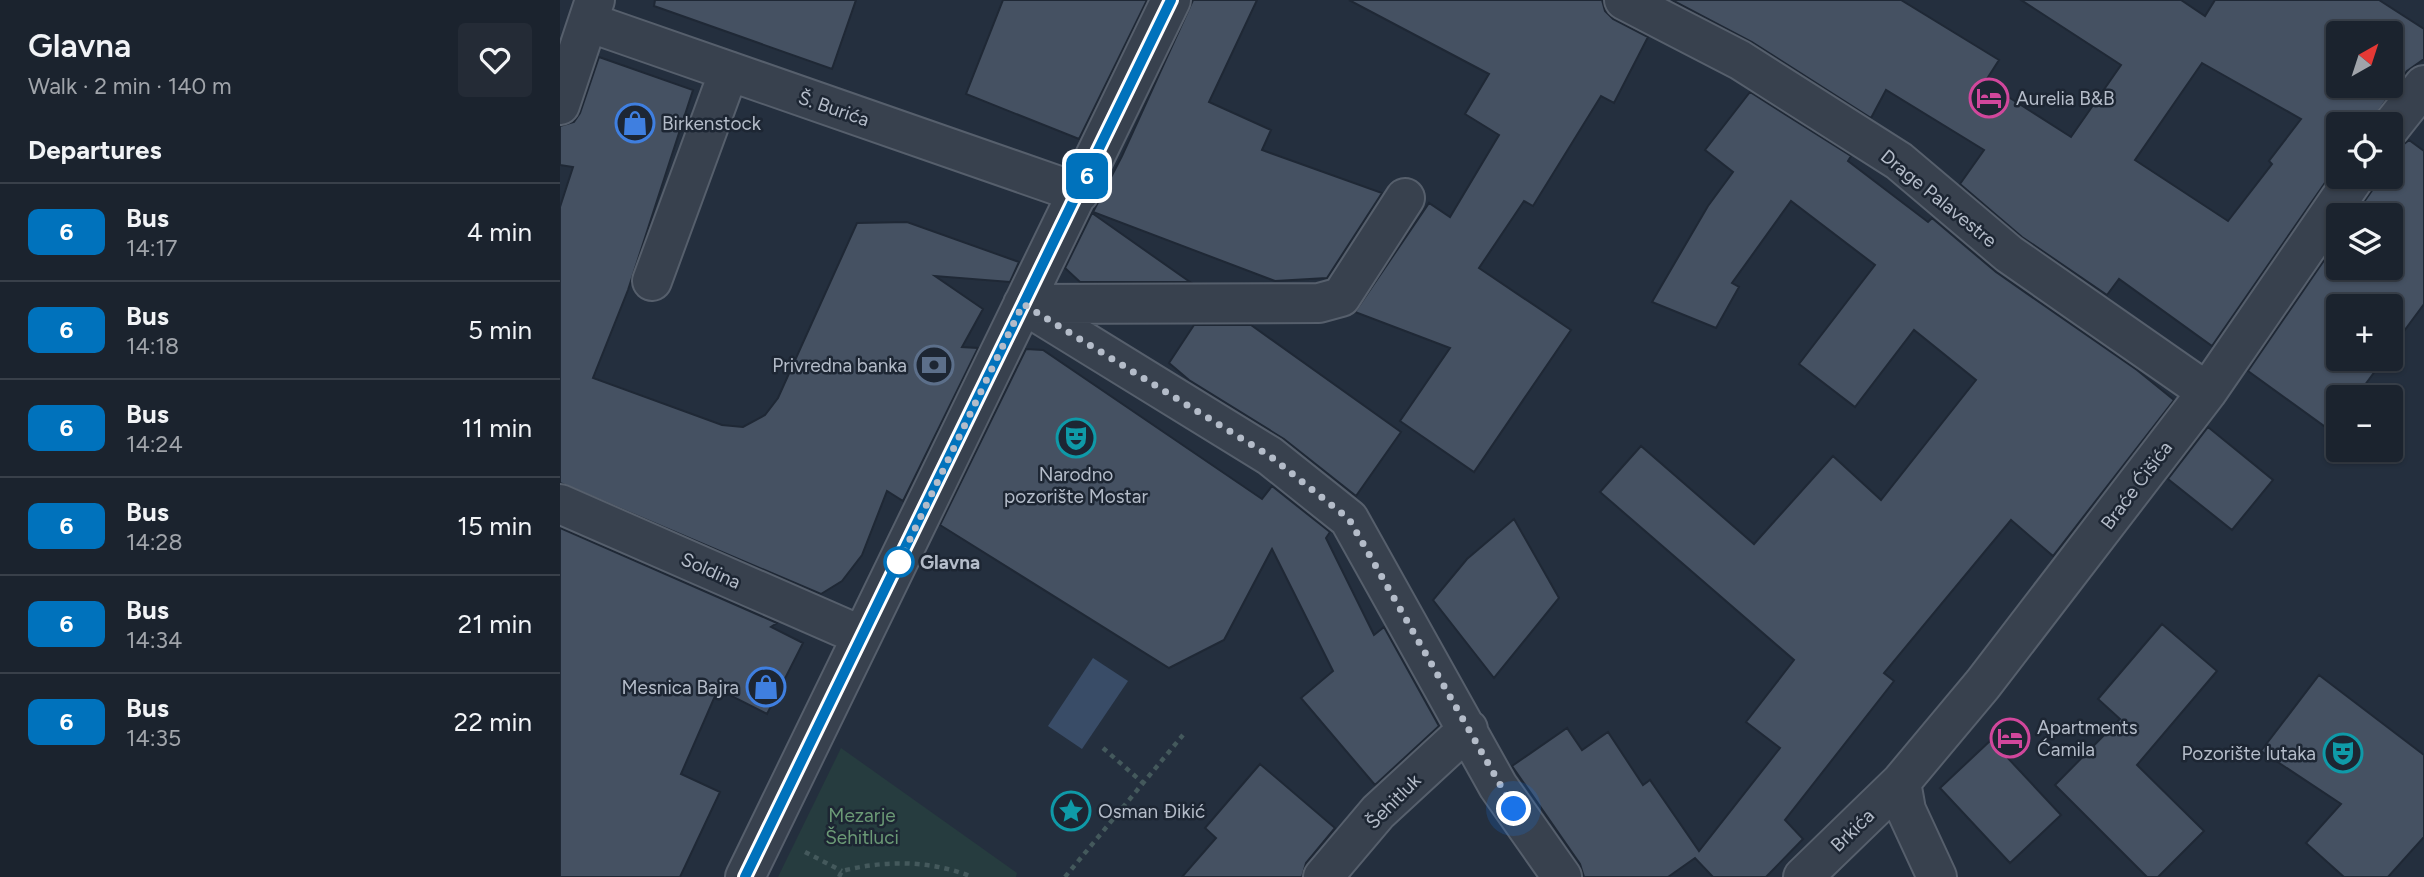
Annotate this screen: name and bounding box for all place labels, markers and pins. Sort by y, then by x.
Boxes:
hotel icon: Aurelia B&B [1968,77,2010,119]
place label: Aurelia B&B [2016,87,2115,110]
shop icon: Birkenstock [614,102,656,144]
place label: Birkenstock [662,112,762,135]
bank icon: Privredna banka [913,344,955,386]
place label: Privredna banka [772,354,907,377]
theatre icon: Narodno pozorište Mostar [1055,417,1097,459]
place label: Narodno pozorište Mostar [1004,463,1148,508]
marker: Glavna [884,547,914,577]
place label: Glavna [920,551,980,574]
shop icon: Mesnica Bajra [745,666,787,708]
place label: Mesnica Bajra [622,676,739,699]
place label: Apartments Ćamila [2037,716,2138,761]
hotel icon: Apartments Ćamila [1989,717,2031,759]
theatre icon: Pozorište lutaka [2322,732,2364,774]
place label: Pozorište lutaka [2182,742,2316,765]
place icon: Osman Đikić [1050,790,1092,832]
place label: Osman Đikić [1098,800,1205,823]

